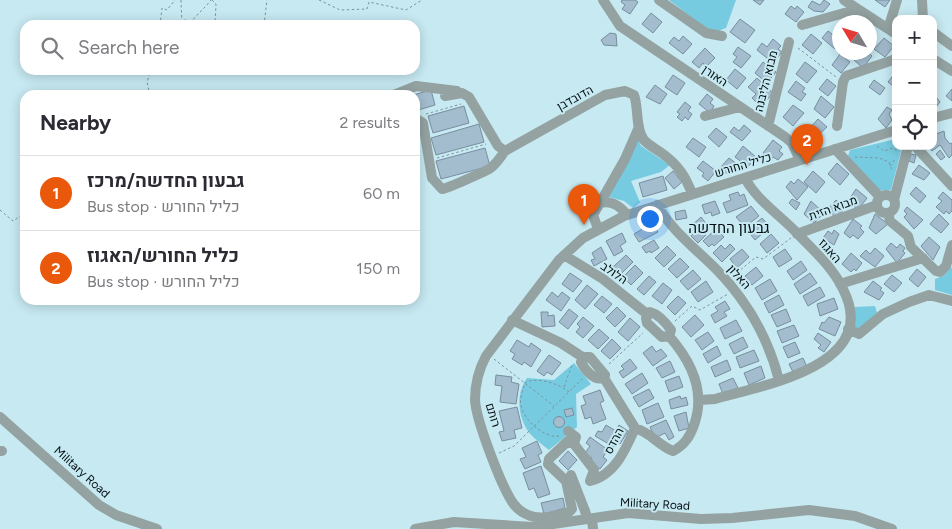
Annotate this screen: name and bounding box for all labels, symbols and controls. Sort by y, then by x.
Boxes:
north arrow [832,15,877,60]
map controls [892,15,937,150]
button: + [892,15,937,60]
search box [20,20,420,75]
icon: search [38,34,66,62]
text: Search here [78,36,180,59]
street label: מבוא הליבנה [752,49,780,113]
button: − [892,60,937,105]
street label: האורן [700,62,730,90]
street label: הדובדבן [554,82,596,114]
button: locate [892,105,937,150]
text: Nearby [40,110,111,135]
text: 2 results [340,113,400,132]
pin: 2 [791,124,823,165]
street label: כליל החורש [713,150,773,180]
text: גבעון החדשה/מרכז [87,169,245,192]
text: 1 [53,184,59,203]
text: 60 m [363,184,400,203]
pin: 1 [568,184,600,225]
street label: מבוא הזית [807,193,859,223]
text: Bus stop · כליל החורש [87,197,240,216]
your location [637,206,663,232]
district label: גבעון החדשה [688,219,770,237]
street label: האגוז [816,236,844,266]
text: כליל החורש/האגוז [87,244,239,267]
text: 2 [51,259,61,278]
text: 150 m [356,259,400,278]
street label: הלולב [598,259,630,287]
street label: האלון [724,262,754,292]
text: Bus stop · כליל החורש [87,272,240,291]
street label: רותם [483,401,503,429]
street label: ההדס [601,425,627,457]
street label: Military Road [51,443,113,501]
street label: Military Road [620,495,690,513]

